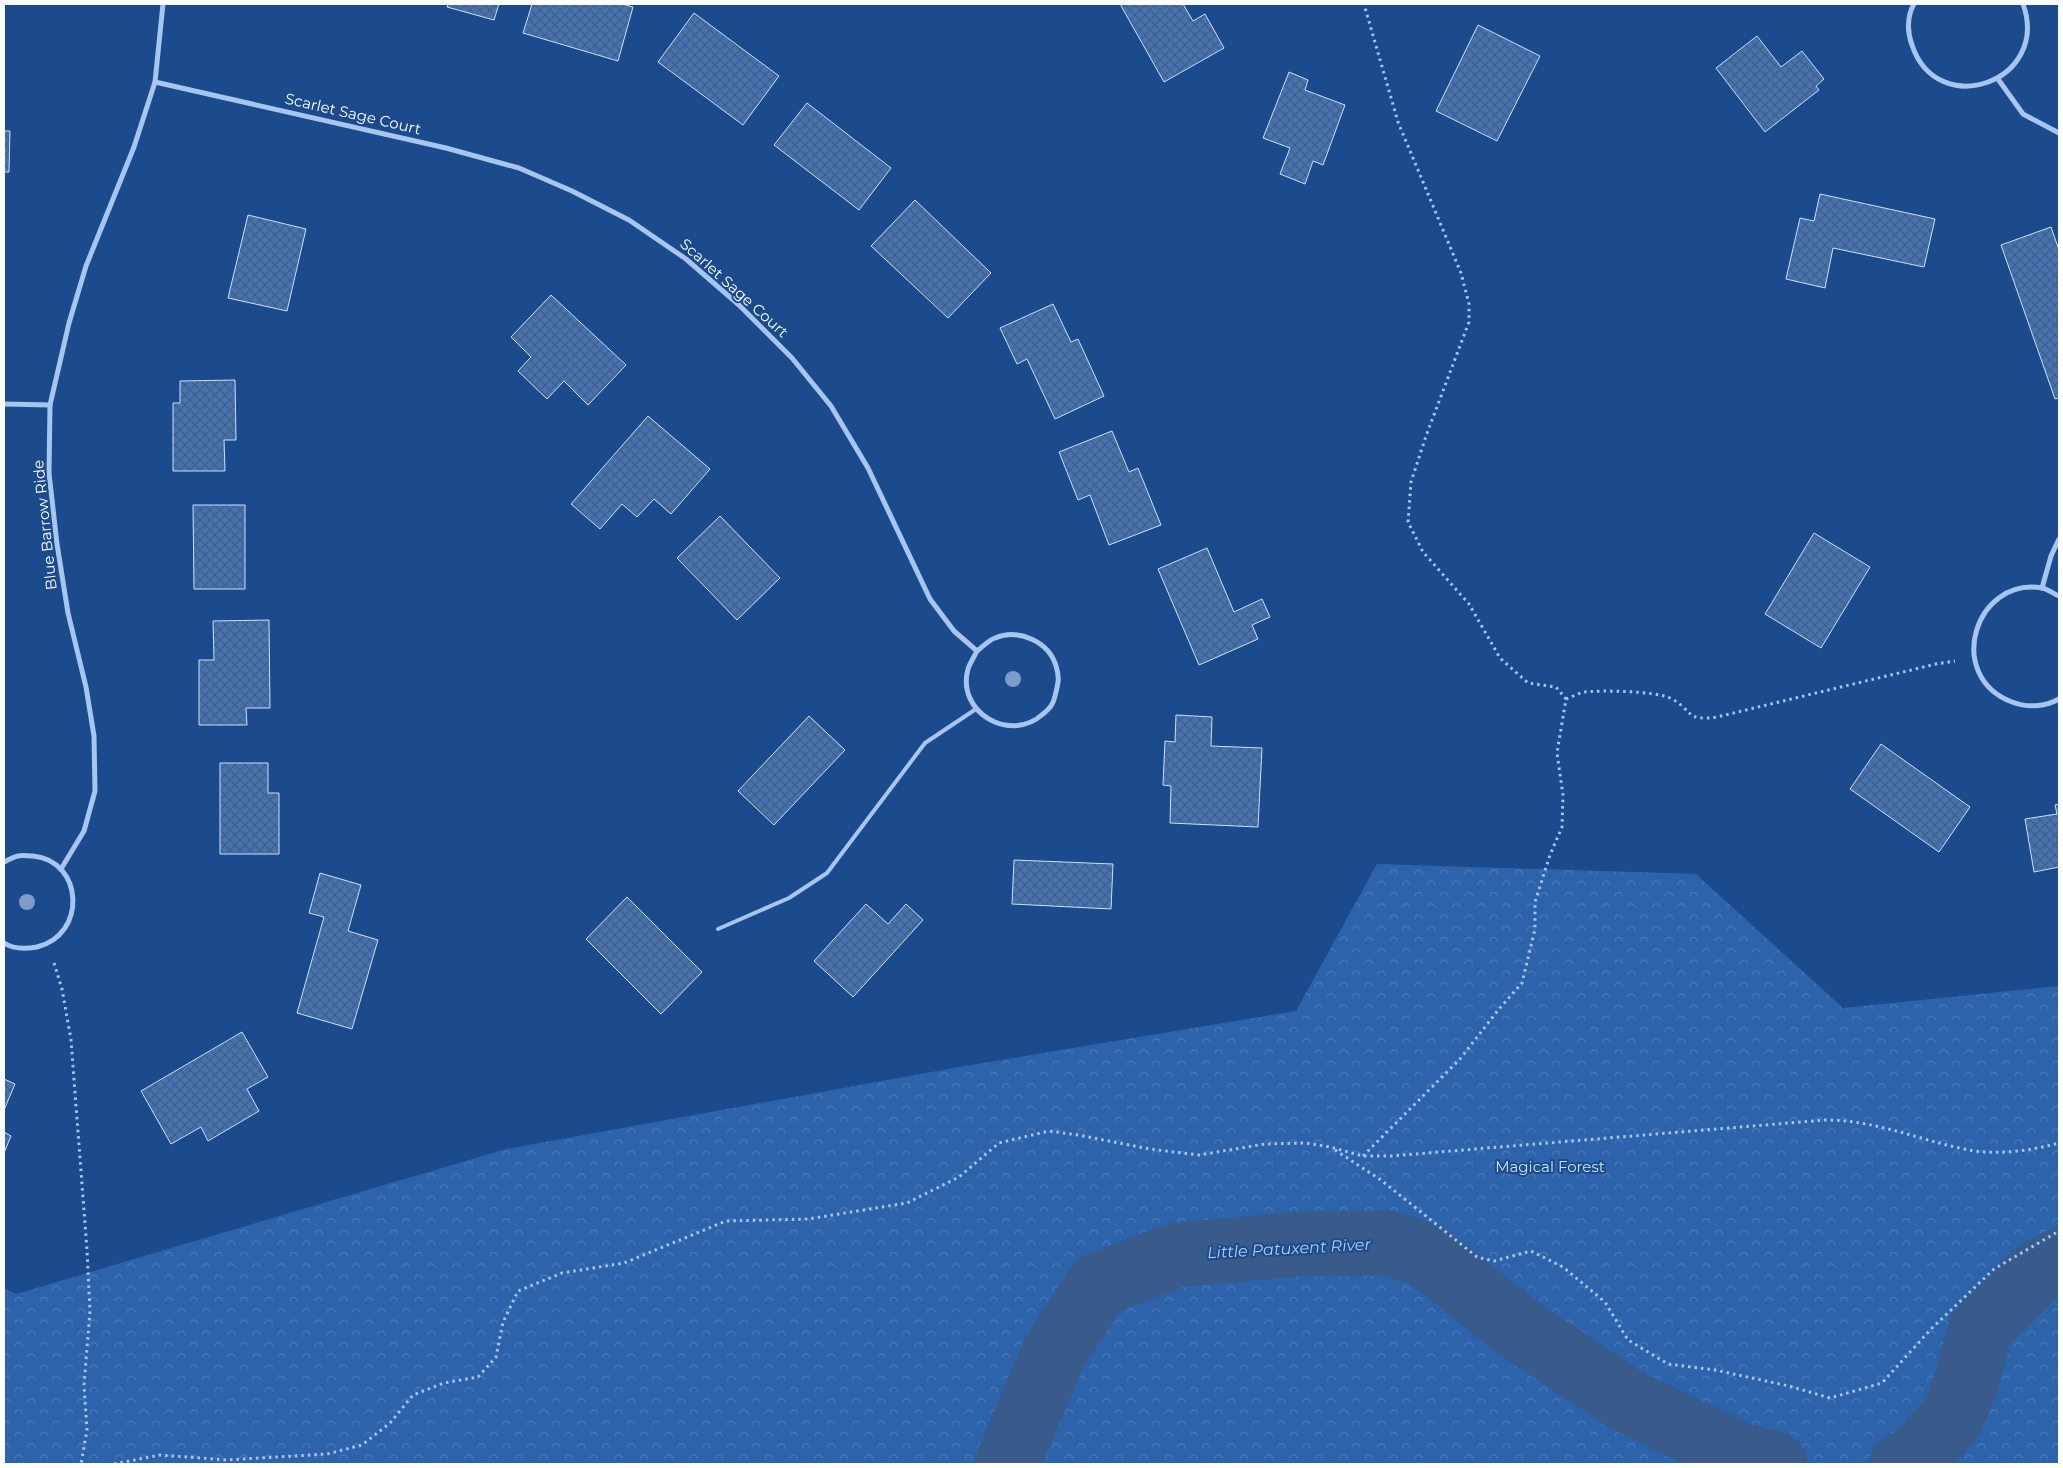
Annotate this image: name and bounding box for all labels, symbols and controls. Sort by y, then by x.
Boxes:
street label: Scarlet Sage Court [283,89,423,138]
street label: Scarlet Sage Court [676,234,792,341]
street label: Blue Barrow Ride [28,459,61,591]
park label: Magical Forest [1495,1157,1605,1176]
water label: Little Patuxent River [1207,1235,1372,1262]

